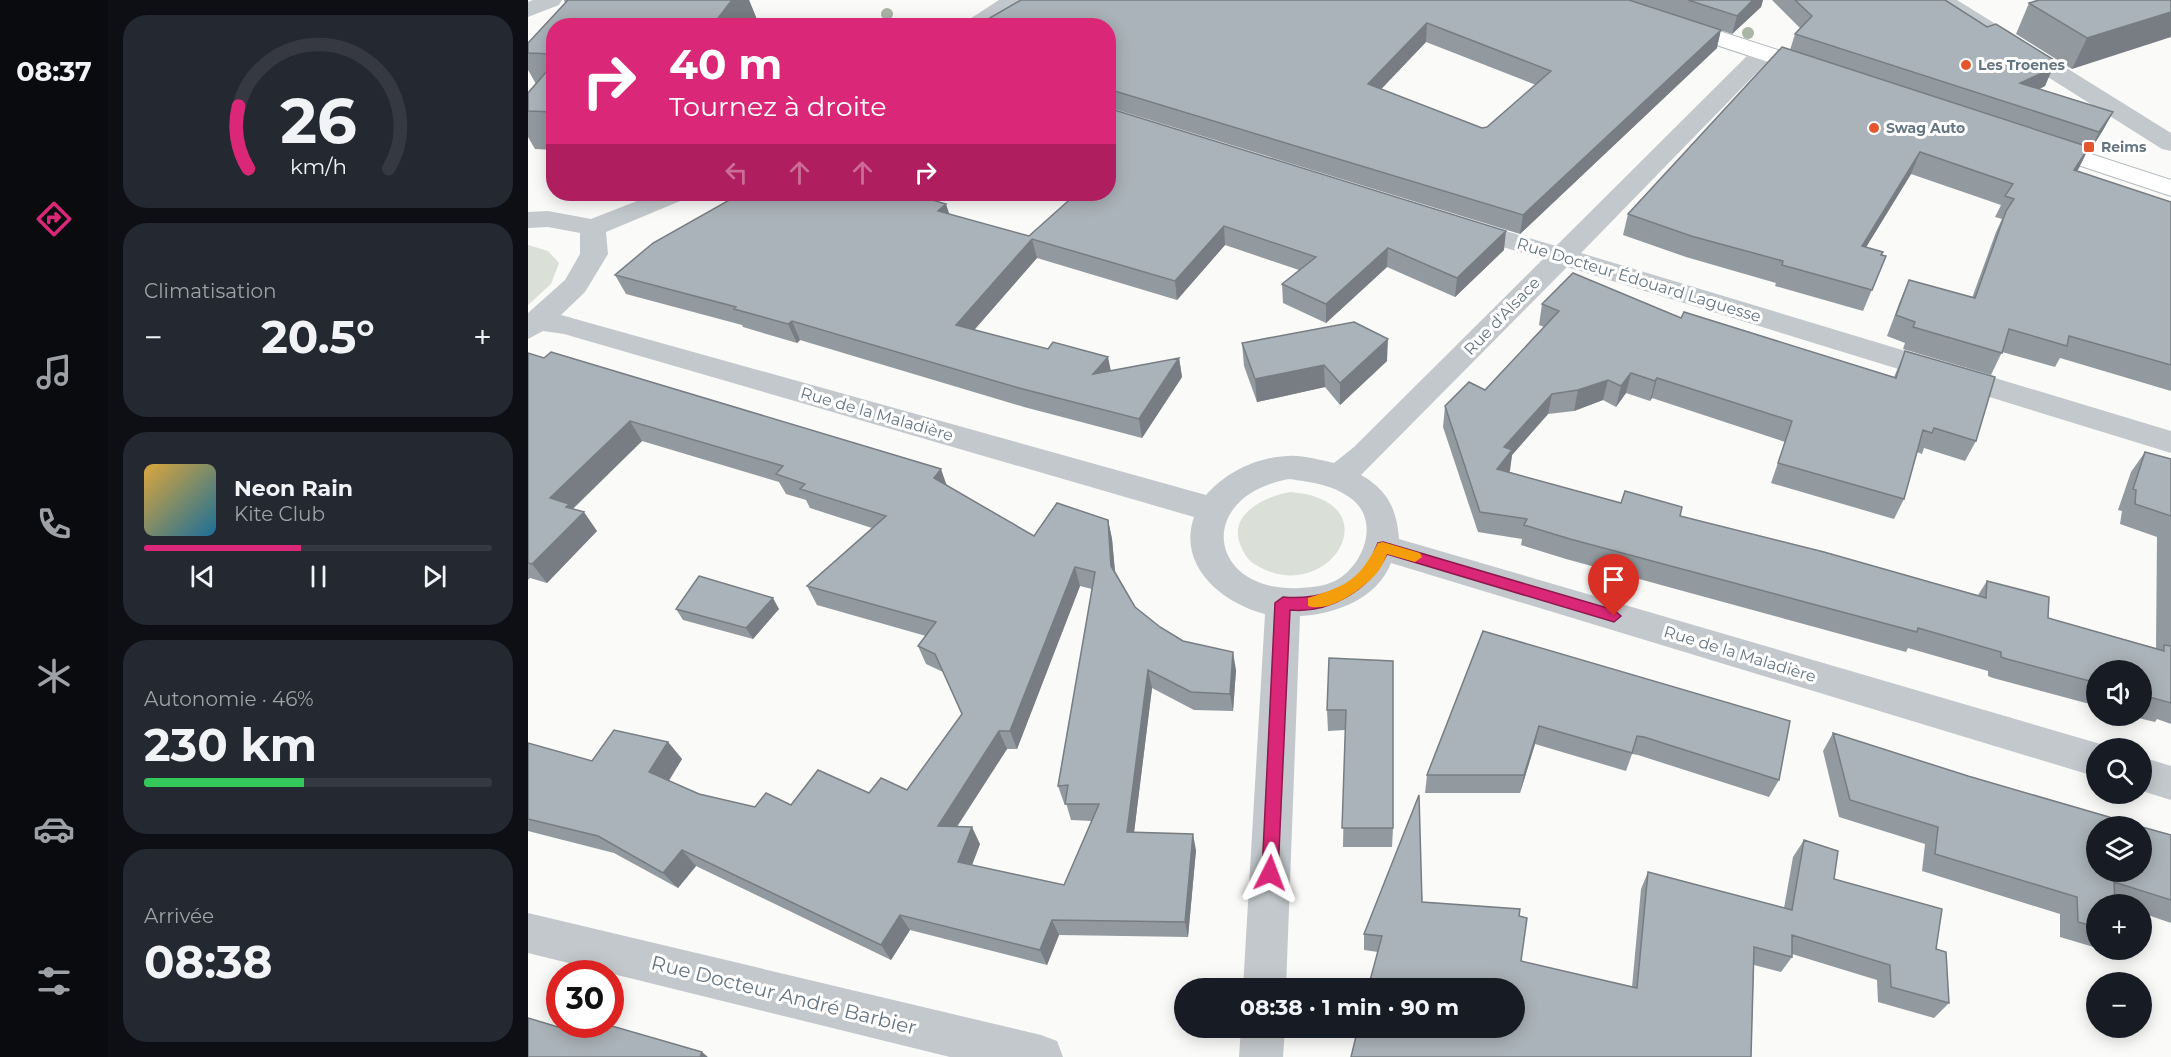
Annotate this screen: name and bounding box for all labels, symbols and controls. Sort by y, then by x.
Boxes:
text: 40 m [669,38,782,90]
icon: right [570,42,648,120]
text: 08:37 [16,55,92,88]
place label: Les Troenes [1978,56,2066,74]
marker: Les Troenes [1959,58,1973,72]
text: 26 [280,83,356,159]
text: Tournez à droite [669,90,887,123]
place label: Swag Auto [1886,119,1965,137]
marker: Swag Auto [1867,121,1881,135]
place label: Reims [2101,138,2147,156]
marker: Reims [2082,140,2096,154]
text: km/h [289,153,347,179]
icon: left [720,156,753,189]
icon: ahead [783,156,816,189]
icon: ahead [846,156,879,189]
icon: right [909,156,942,189]
icon: directions [33,198,75,240]
street label: Rue Docteur Édouard Laguesse [1515,234,1763,326]
street label: Rue d'Alsace [1460,273,1544,359]
text: Climatisation [144,279,277,303]
text: 20.5° [261,309,375,364]
text: − [144,317,163,357]
text: + [473,317,492,357]
icon: music [33,351,75,393]
street label: Rue de la Maladière [798,383,956,445]
text: Neon Rain [234,475,353,502]
text: Kite Club [234,502,325,526]
icon: phone [33,503,75,545]
pin [1588,554,1639,616]
icon: previous [186,560,219,593]
icon: pause [302,560,335,593]
icon: next [418,560,451,593]
icon: arrive [1597,563,1630,596]
street label: Rue de la Maladière [1662,622,1818,686]
icon: climate [33,655,75,697]
map controls [2086,660,2152,1038]
button: sound [2086,660,2152,726]
text: Autonomie · 46% [144,687,314,711]
text: 230 km [144,717,317,772]
button: search [2086,738,2152,804]
icon: car [33,808,75,850]
button: layers [2086,816,2152,882]
position arrow [1238,841,1302,905]
button: + [2086,894,2152,960]
text: Arrivée [144,904,214,928]
text: 08:38 [144,934,272,989]
street label: Rue Docteur André Barbier [649,950,919,1040]
icon: filters [33,960,75,1002]
speed limit sign: 30 [546,960,624,1038]
button: − [2086,972,2152,1038]
text: 08:38 · 1 min · 90 m [1240,994,1459,1021]

